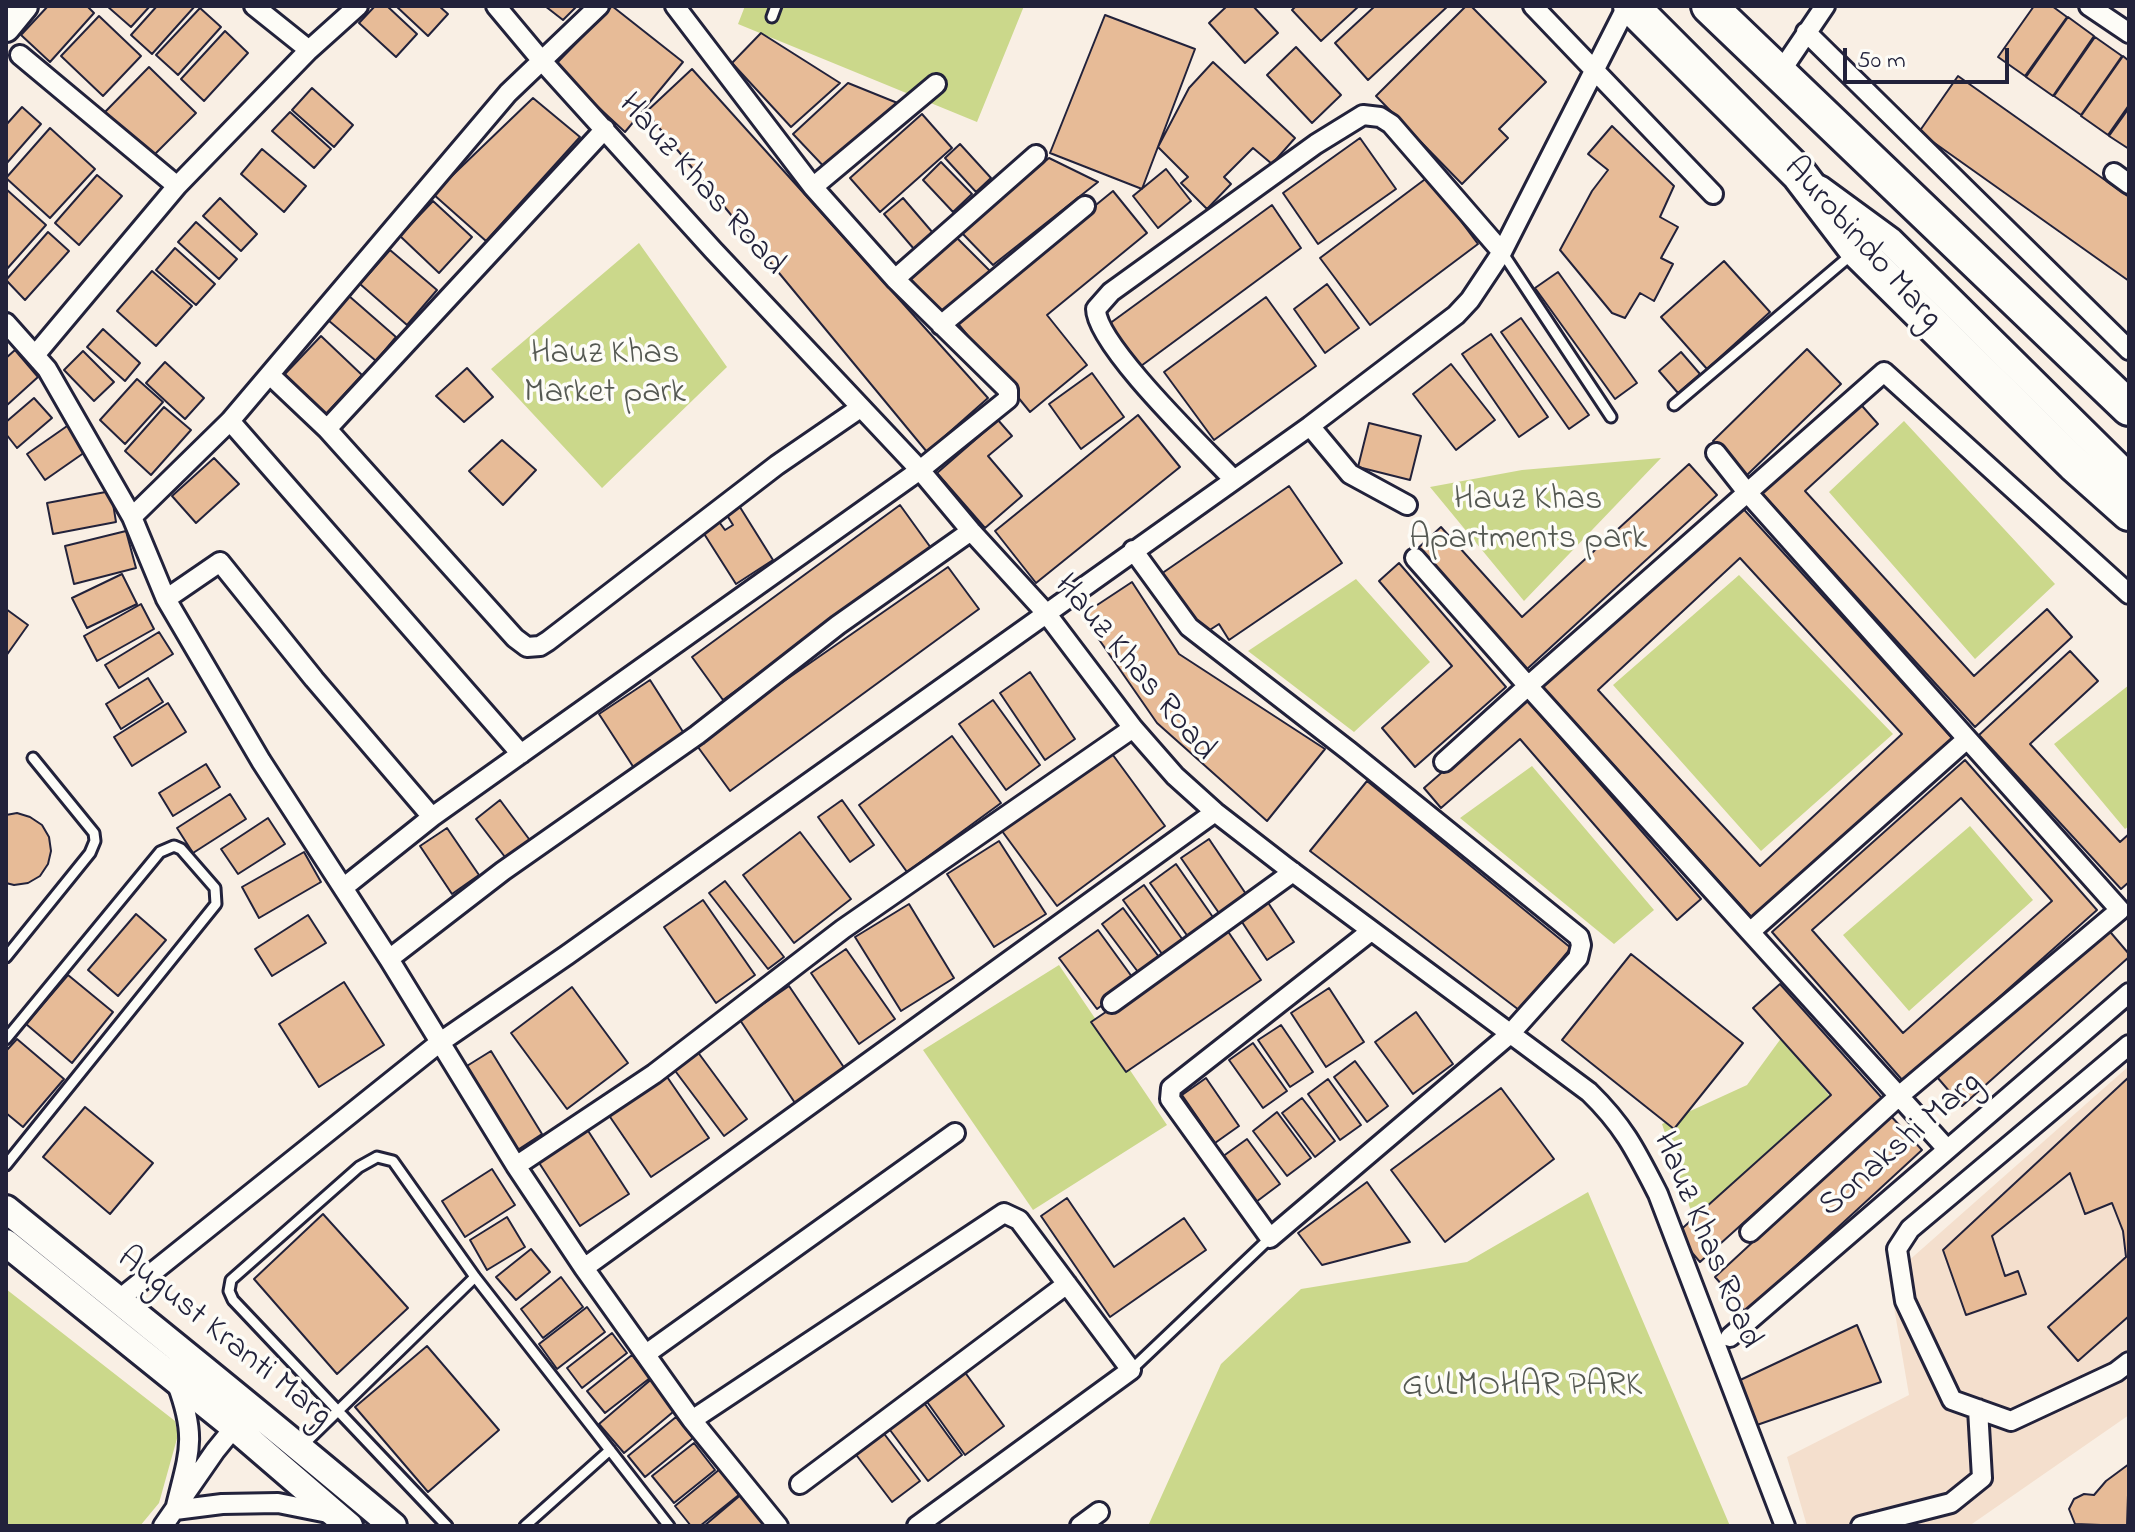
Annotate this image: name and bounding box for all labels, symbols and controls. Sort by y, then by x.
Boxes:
scale bar [1847,32,2013,82]
text: 50 m [1857,44,1906,79]
street label: Hauz Khas Road [608,87,792,285]
street label: Aurobindo Marg [1773,150,1949,340]
park label: Hauz Khas Market park [524,336,686,416]
park label: Hauz Khas Apartments park [1409,482,1647,562]
street label: Hauz Khas Road [1043,567,1223,771]
street label: Sonakshi Marg [1812,1064,1992,1228]
street label: Hauz Khas Road [1641,1127,1769,1355]
street label: August Kranti Marg [107,1240,339,1438]
park label: GULMOHAR PARK [1402,1368,1642,1408]

